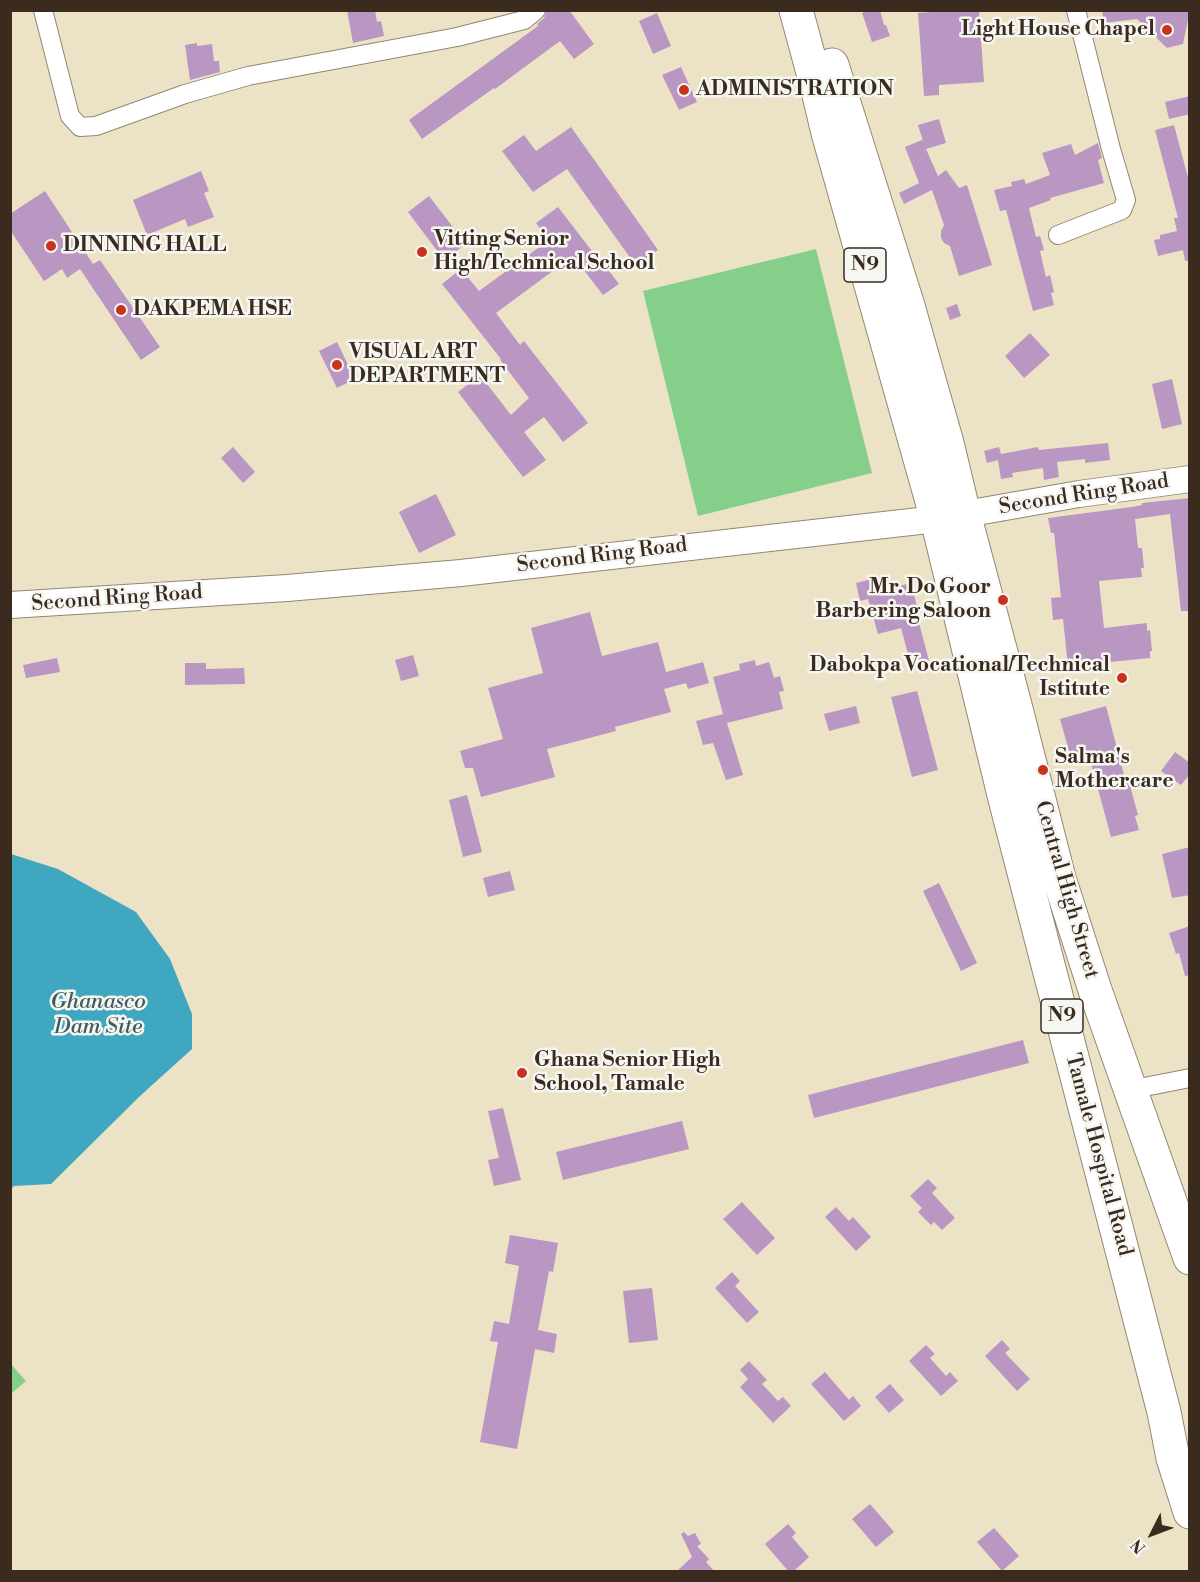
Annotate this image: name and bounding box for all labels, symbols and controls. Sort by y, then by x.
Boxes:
place label: Light House Chapel [961,17,1155,43]
marker: Light House Chapel [1160,23,1174,37]
place label: ADMINISTRATION [696,77,894,103]
marker: ADMINISTRATION [677,83,691,97]
place label: Vitting Senior High/Technical School [434,227,655,277]
place label: DINNING HALL [63,233,226,259]
marker: DINNING HALL [44,239,58,253]
marker: Vitting Senior High/Technical School [415,245,429,259]
road number: N9 [844,248,886,282]
place label: DAKPEMA HSE [133,297,292,323]
marker: DAKPEMA HSE [114,303,128,317]
place label: VISUAL ART DEPARTMENT [349,340,505,390]
marker: VISUAL ART DEPARTMENT [330,358,344,372]
street label: Second Ring Road [997,469,1171,521]
street label: Second Ring Road [515,533,689,579]
place label: Mr. Do Goor Barbering Saloon [816,575,991,625]
street label: Second Ring Road [30,580,204,618]
marker: Mr. Do Goor Barbering Saloon [996,593,1010,607]
place label: Dabokpa Vocational/Technical Istitute [810,653,1110,703]
marker: Dabokpa Vocational/Technical Istitute [1115,671,1129,685]
place label: Salma's Mothercare [1055,745,1173,795]
marker: Salma's Mothercare [1036,763,1050,777]
street label: Central High Street [1029,798,1103,982]
water label: Ghanasco Dam Site [50,990,146,1042]
road number: N9 [1041,999,1083,1033]
place label: Ghana Senior High School, Tamale [534,1048,721,1098]
street label: Tamale Hospital Road [1059,1051,1137,1259]
marker: Ghana Senior High School, Tamale [515,1066,529,1080]
north arrow [1122,1504,1182,1564]
text: N [1127,1535,1150,1557]

